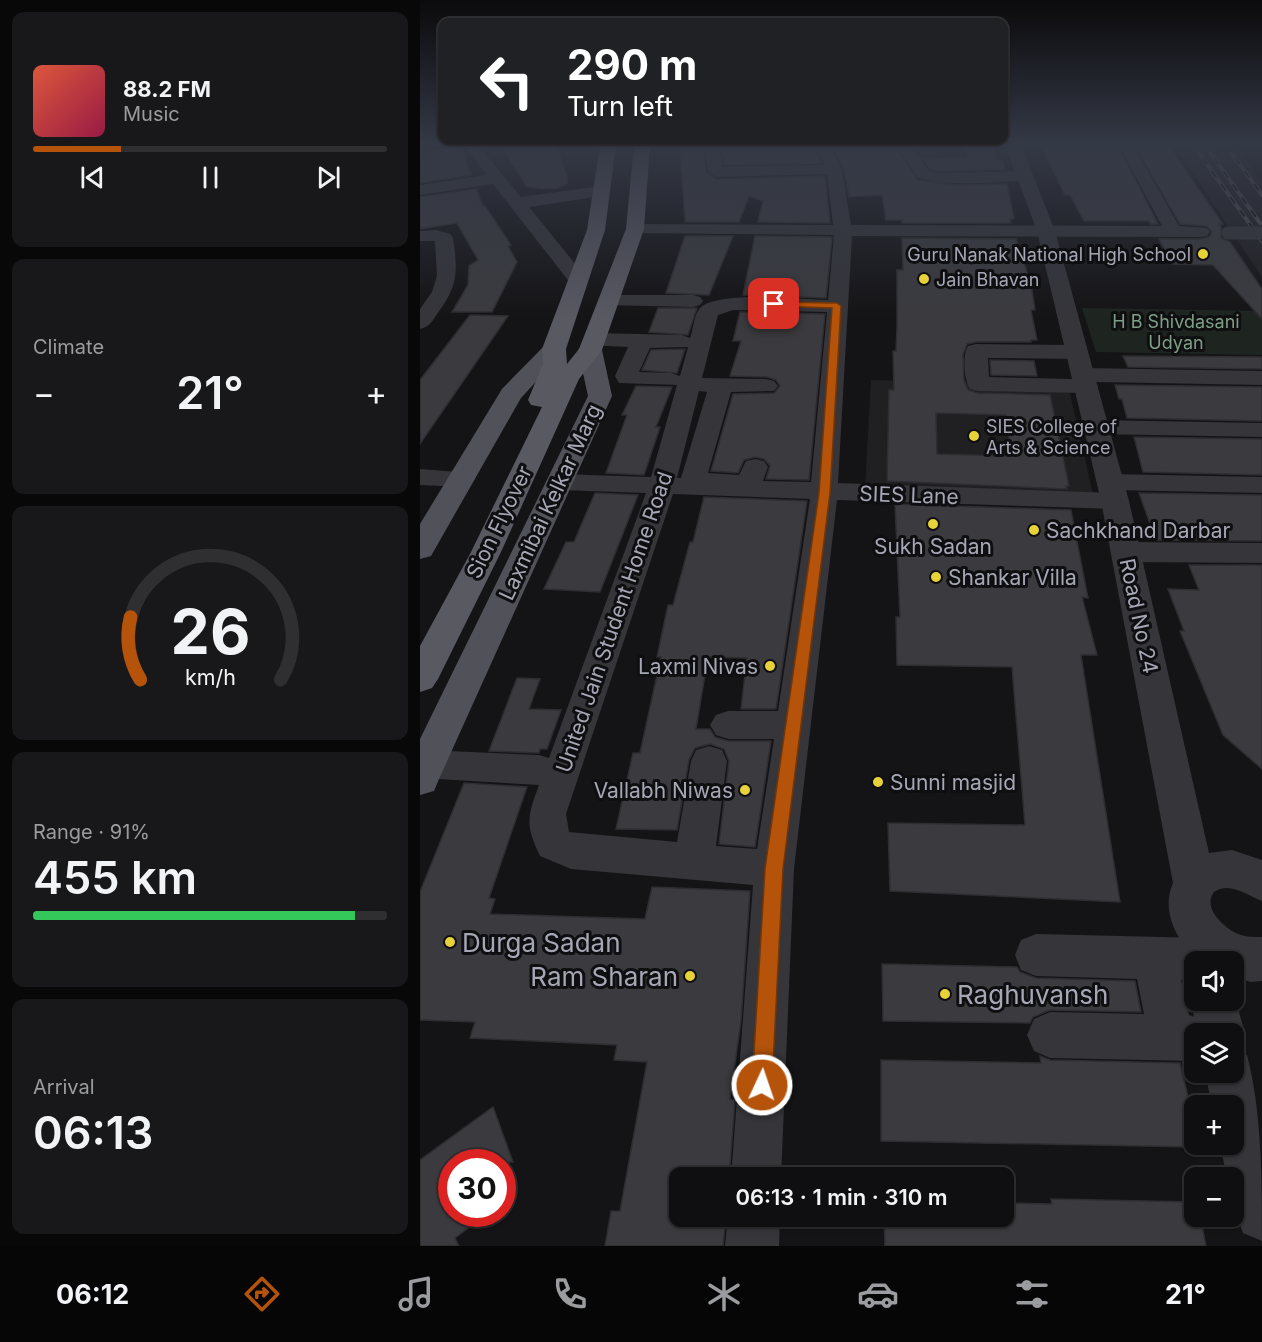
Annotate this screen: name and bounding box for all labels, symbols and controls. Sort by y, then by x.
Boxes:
text: 290 m [567,39,697,90]
icon: left [468,42,546,120]
text: 88.2 FM [123,76,211,102]
text: Turn left [567,90,673,123]
text: Music [123,102,180,126]
icon: previous [76,161,109,194]
icon: pause [194,161,227,194]
icon: next [312,161,345,194]
place label: Guru Nanak National High School [907,244,1191,265]
marker: Guru Nanak National High School [1196,247,1210,261]
place label: Jain Bhavan [936,269,1039,290]
marker: Jain Bhavan [917,272,931,286]
pin [748,278,799,329]
icon: arrive [757,287,790,320]
park label: H B Shivdasani Udyan [1112,311,1240,353]
text: Climate [33,335,104,359]
text: 21° [176,365,244,420]
text: − [33,373,55,413]
text: + [365,373,387,413]
street label: Laxmibai Kelkar Marg [494,400,606,604]
place label: SIES College of Arts & Science [986,416,1117,458]
marker: SIES College of Arts & Science [967,429,981,443]
street label: Sion Flyover [461,462,537,582]
street label: United Jain Student Home Road [551,468,677,776]
street label: SIES Lane [859,481,959,509]
marker: Sukh Sadan [926,517,940,531]
place label: Sachkhand Darbar [1046,518,1231,543]
marker: Sachkhand Darbar [1027,523,1041,537]
place label: Sukh Sadan [874,534,992,559]
street label: Road No 24 [1115,556,1163,676]
place label: Shankar Villa [948,565,1077,590]
marker: Shankar Villa [929,570,943,584]
text: 26 [170,594,250,669]
place label: Laxmi Nivas [638,654,758,679]
marker: Laxmi Nivas [763,659,777,673]
text: km/h [185,664,235,690]
place label: Sunni masjid [890,770,1016,795]
marker: Sunni masjid [871,775,885,789]
place label: Vallabh Niwas [594,778,733,803]
marker: Vallabh Niwas [738,783,752,797]
text: Range · 91% [33,820,150,844]
text: 455 km [33,850,197,905]
place label: Durga Sadan [462,927,621,958]
marker: Durga Sadan [443,935,457,949]
map controls [1184,951,1244,1227]
button: sound [1184,951,1244,1011]
place label: Ram Sharan [530,961,678,992]
marker: Ram Sharan [683,969,697,983]
place label: Raghuvansh [957,979,1108,1010]
marker: Raghuvansh [938,987,952,1001]
button: layers [1184,1023,1244,1083]
position arrow [730,1053,794,1117]
text: Arrival [33,1075,95,1099]
button: + [1184,1095,1244,1155]
text: 06:13 [33,1105,153,1160]
speed limit sign: 30 [438,1149,516,1227]
button: − [1184,1167,1244,1227]
text: 06:13 · 1 min · 310 m [735,1184,948,1210]
icon: directions [241,1273,283,1315]
icon: music [395,1273,437,1315]
icon: phone [549,1273,591,1315]
icon: climate [703,1273,745,1315]
icon: car [857,1273,899,1315]
icon: filters [1011,1273,1053,1315]
text: 06:12 [56,1278,129,1311]
text: 21° [1165,1278,1206,1311]

